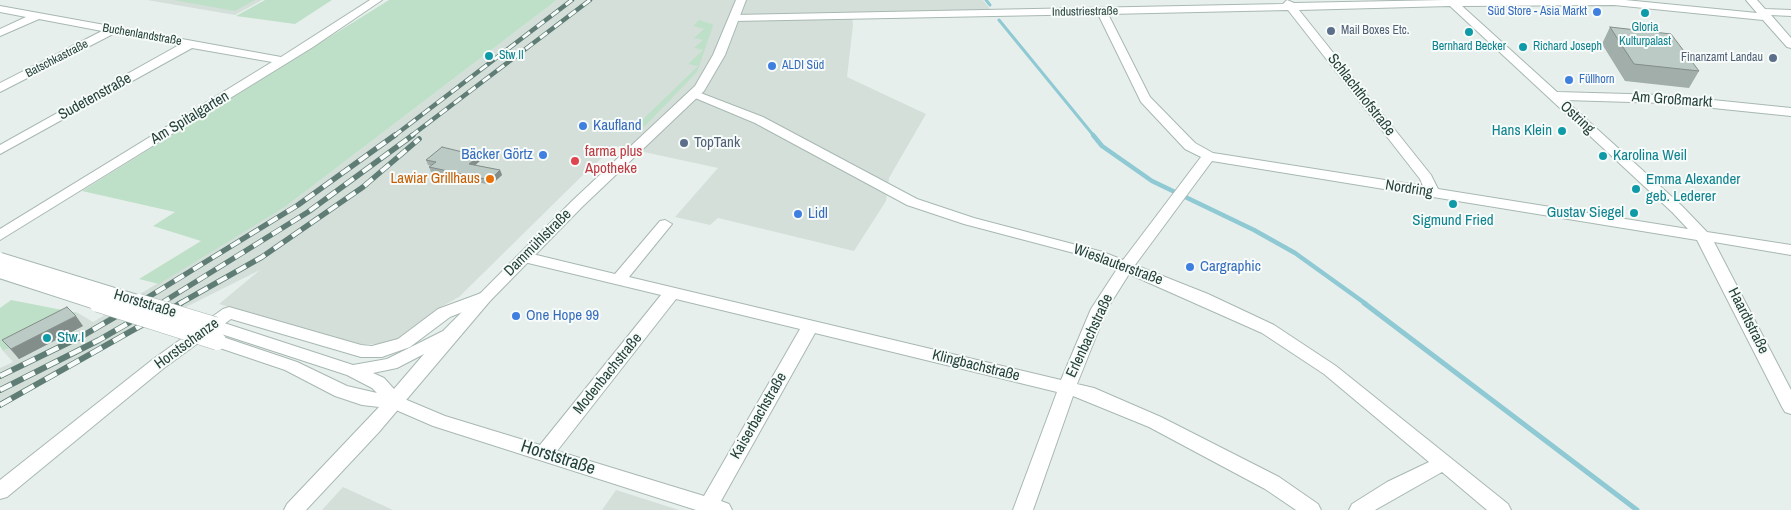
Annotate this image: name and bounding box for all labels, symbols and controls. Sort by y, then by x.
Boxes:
street label: Industriestraße [1052,4,1118,20]
place label: Süd Store - Asia Markt [1487,5,1587,19]
marker: Süd Store - Asia Markt [1591,6,1603,18]
marker: Gloria Kulturpalast [1639,7,1651,19]
street label: Buchenlandstraße [101,21,183,49]
place label: Gloria Kulturpalast [1619,21,1671,49]
place label: Mail Boxes Etc. [1341,24,1409,38]
marker: Mail Boxes Etc. [1325,25,1337,37]
marker: Bernhard Becker [1463,26,1475,38]
street label: Batschkastraße [23,37,91,81]
place label: Bernhard Becker [1432,40,1506,54]
place label: Richard Joseph [1533,40,1602,54]
marker: Richard Joseph [1517,41,1529,53]
place label: Stw II [499,49,524,63]
marker: Stw II [483,50,495,62]
street label: Schlachthofstraße [1323,50,1399,140]
place label: Finanzamt Landau [1681,51,1763,65]
marker: Finanzamt Landau [1767,52,1779,64]
place label: ALDI Süd [782,59,824,73]
marker: ALDI Süd [766,60,778,72]
street label: Sudetenstraße [55,70,135,124]
place label: Füllhorn [1579,73,1615,87]
marker: Füllhorn [1563,74,1575,86]
street label: Am Spitalgarten [148,88,232,148]
street label: Am Großmarkt [1631,88,1713,112]
street label: Ostring [1556,98,1598,138]
place label: Kaufland [593,117,642,135]
marker: Kaufland [577,120,589,132]
place label: Hans Klein [1492,122,1552,140]
marker: Hans Klein [1556,125,1568,137]
place label: TopTank [694,134,740,152]
marker: TopTank [678,137,690,149]
place label: farma plus Apotheke [585,143,642,178]
place label: Bäcker Görtz [461,146,533,164]
place label: Karolina Weil [1613,147,1687,165]
marker: Bäcker Görtz [537,149,549,161]
marker: Karolina Weil [1597,150,1609,162]
marker: farma plus Apotheke [569,155,581,167]
place label: Lawiar Grillhaus [390,170,480,188]
place label: Emma Alexander geb. Lederer [1646,171,1740,206]
marker: Lawiar Grillhaus [484,173,496,185]
street label: Nordring [1384,176,1434,202]
marker: Emma Alexander geb. Lederer [1630,183,1642,195]
marker: Sigmund Fried [1447,198,1459,210]
place label: Gustav Siegel [1547,204,1624,222]
place label: Lidl [808,205,828,223]
street label: Dammühlstraße [501,206,575,280]
marker: Gustav Siegel [1628,207,1640,219]
marker: Lidl [792,208,804,220]
place label: Sigmund Fried [1412,212,1494,230]
street label: Wieslauterstraße [1071,241,1165,289]
place label: Cargraphic [1200,258,1261,276]
marker: Cargraphic [1184,261,1196,273]
street label: Haardtstraße [1724,285,1772,357]
street label: Horststraße [112,286,178,322]
street label: Erlenbachstraße [1063,291,1117,381]
place label: One Hope 99 [526,307,599,325]
marker: One Hope 99 [510,310,522,322]
street label: Horstschanze [151,315,223,373]
place label: Stw I [57,329,84,347]
street label: Modenbachstraße [570,330,646,418]
marker: Stw I [41,332,53,344]
street label: Klingbachstraße [930,346,1022,386]
street label: Kaiserbachstraße [727,369,791,463]
street label: Horststraße [518,436,598,480]

